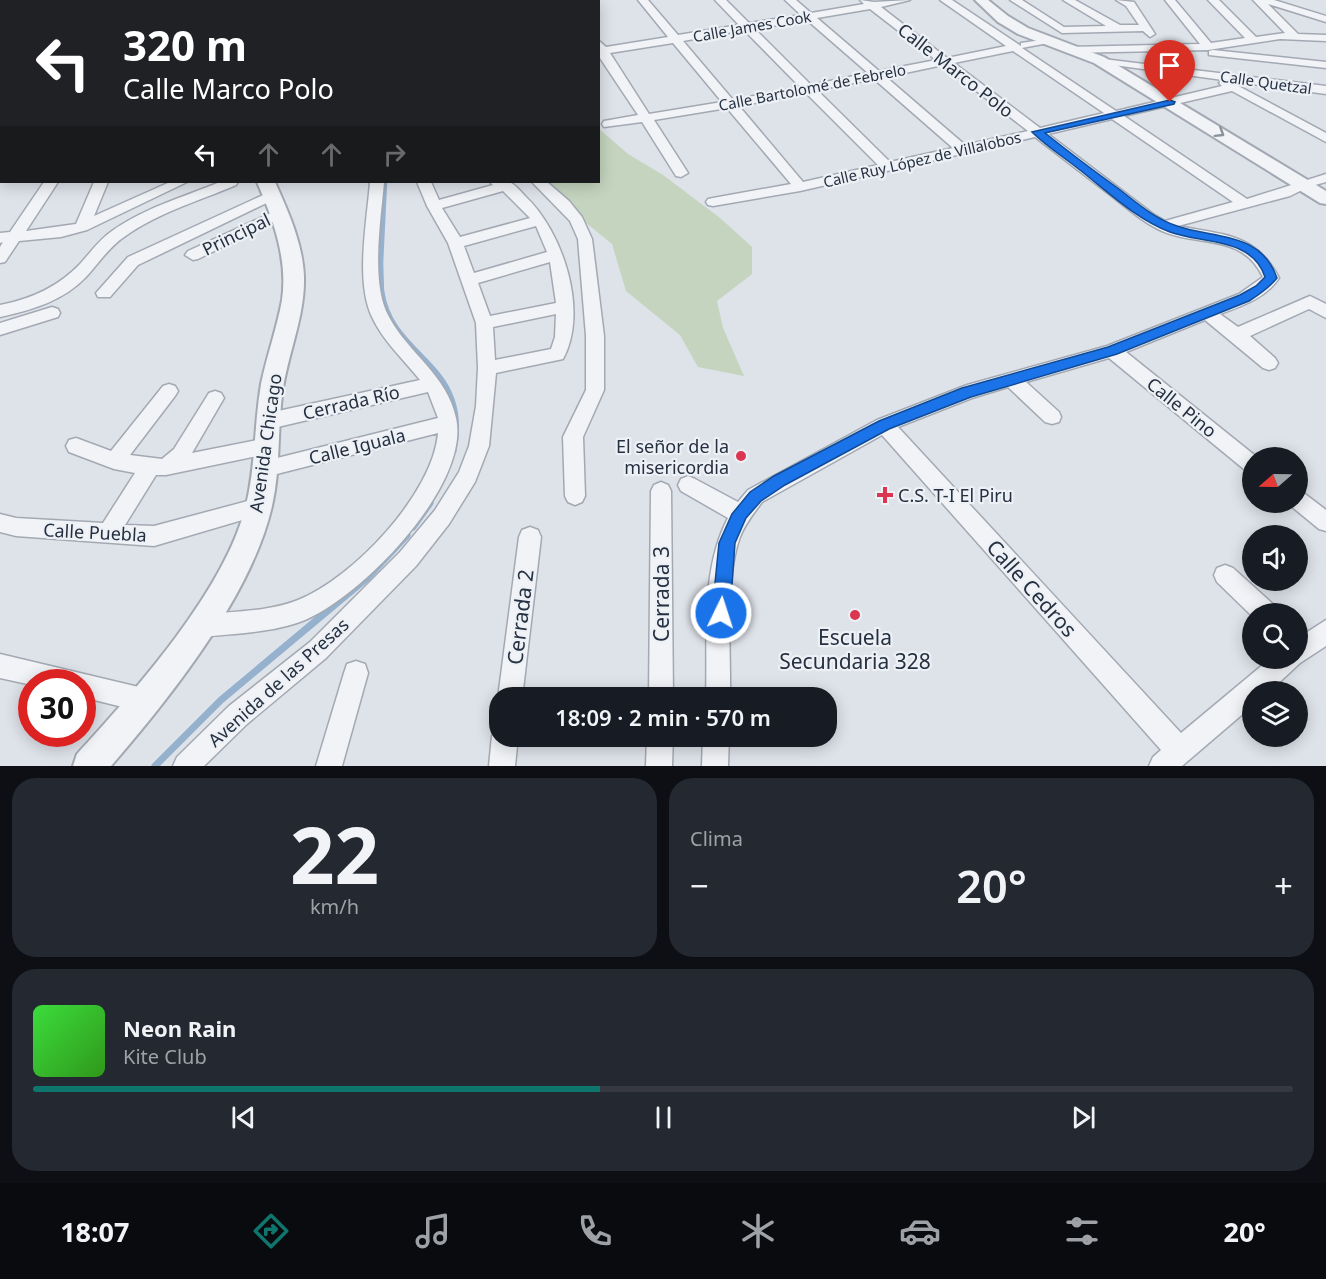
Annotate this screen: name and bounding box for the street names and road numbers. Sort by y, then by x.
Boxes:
street label: Calle James Cook [691,6,813,46]
street label: Calle Marco Polo [893,17,1019,123]
street label: Calle Bartolomé de Febrelo [717,59,907,115]
street label: Calle Quetzal [1219,66,1313,98]
street label: Calle Ruy López de Villalobos [821,126,1023,192]
street label: Principal [198,207,274,261]
street label: Avenida Chicago [243,372,287,514]
street label: Calle Pino [1142,372,1222,442]
street label: Cerrada Río [300,379,402,425]
street label: Calle Iguala [306,422,408,470]
street label: Calle Puebla [43,517,147,547]
street label: Calle Cedros [981,533,1083,643]
street label: Cerrada 3 [647,546,675,642]
street label: Cerrada 2 [500,568,540,666]
street label: Avenida de las Presas [202,612,354,752]

